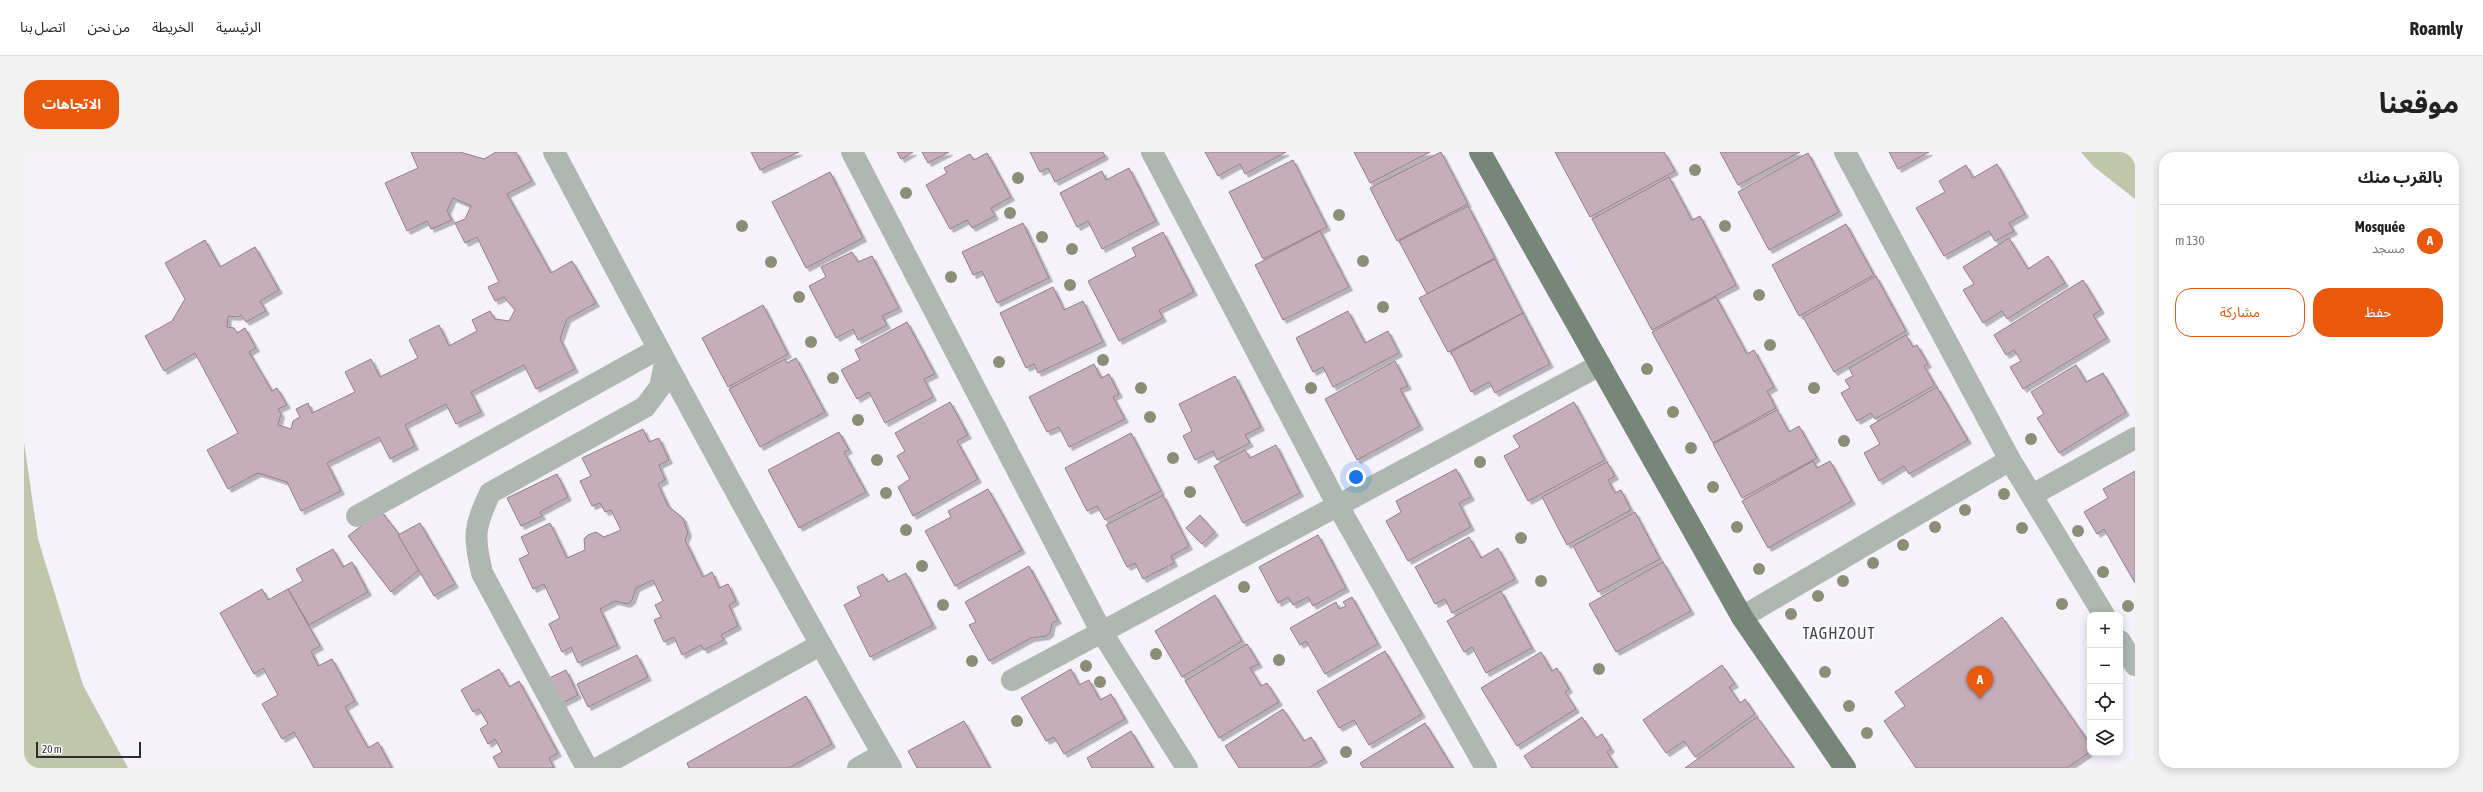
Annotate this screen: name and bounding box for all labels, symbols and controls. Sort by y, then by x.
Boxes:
text: Roamly [2409,17,2463,39]
text: اتصل بنا [20,19,66,35]
text: من نحن [88,19,130,35]
text: الخريطة [152,19,194,35]
text: الرئيسية [216,19,261,35]
button: الاتجاهات [24,80,119,129]
text: موقعنا [2379,87,2459,119]
text: بالقرب منك [2358,167,2443,187]
text: Mosquée [2355,218,2405,235]
text: 130 m [2175,233,2205,248]
text: A [2427,233,2433,248]
text: مسجد [2372,241,2405,256]
button: مشاركة [2175,288,2305,337]
button: حفظ [2313,288,2443,337]
your location [1346,467,1366,487]
map controls [2087,612,2123,756]
button: + [2087,612,2123,648]
district label: TAGHZOUT [1802,624,1876,642]
button: − [2087,648,2123,684]
pin: A [1967,666,1993,699]
button: locate [2087,684,2123,720]
button: layers [2087,720,2123,756]
scale bar [36,740,141,759]
text: 20 m [42,743,62,755]

